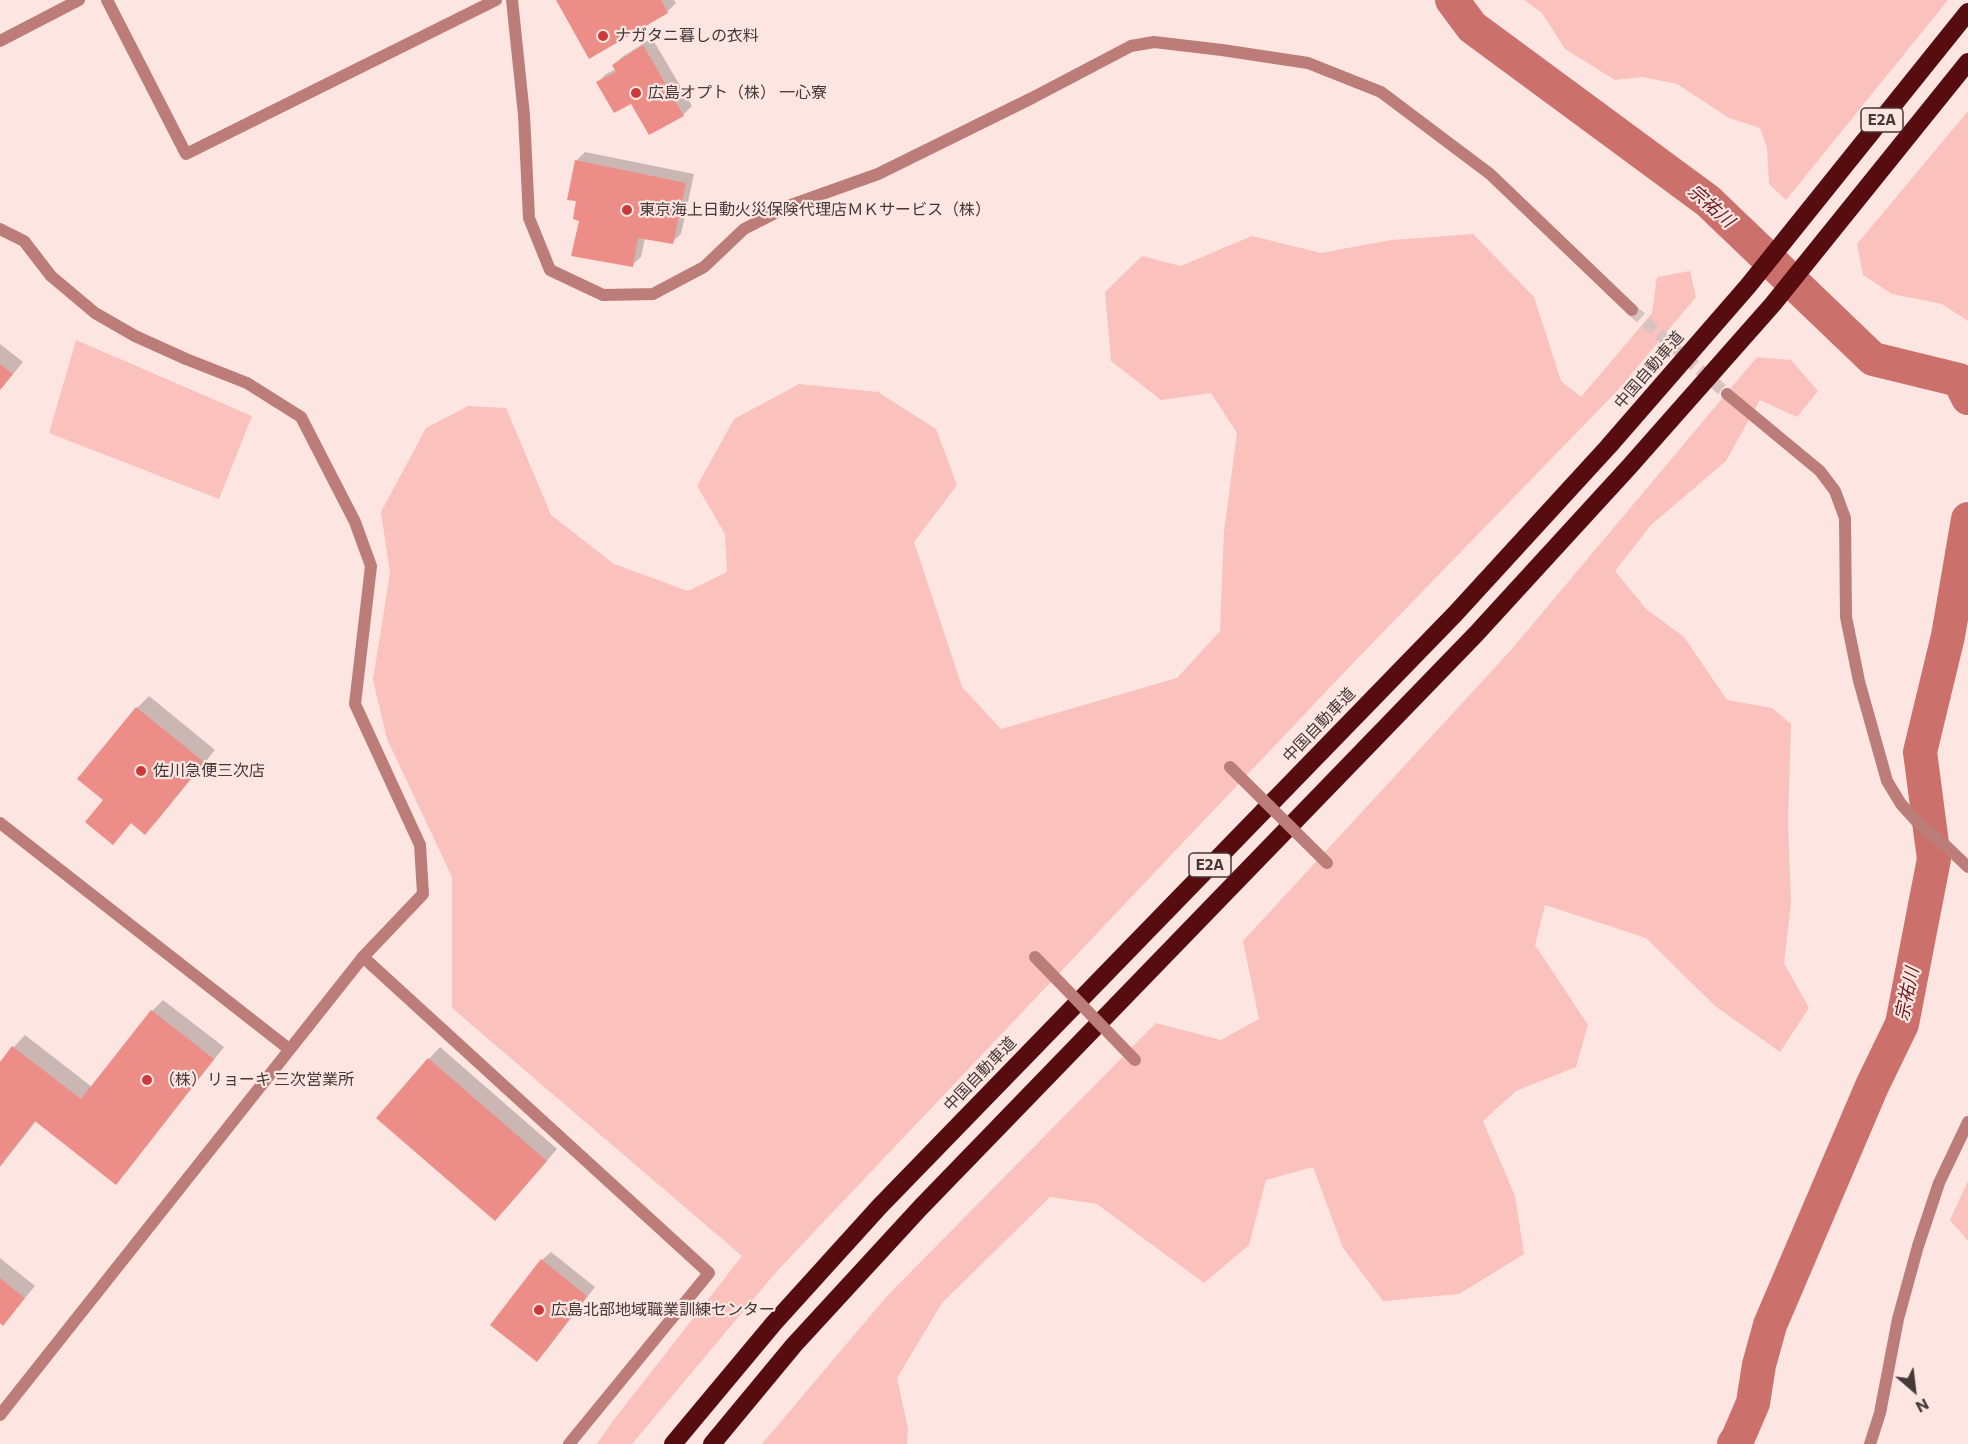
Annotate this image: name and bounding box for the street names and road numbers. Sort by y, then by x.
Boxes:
road number: E2A [1861,108,1903,132]
street label: 中国自動車道 [1610,327,1688,413]
street label: 中国自動車道 [1279,684,1359,766]
road number: E2A [1189,853,1231,877]
street label: 中国自動車道 [940,1033,1020,1115]

